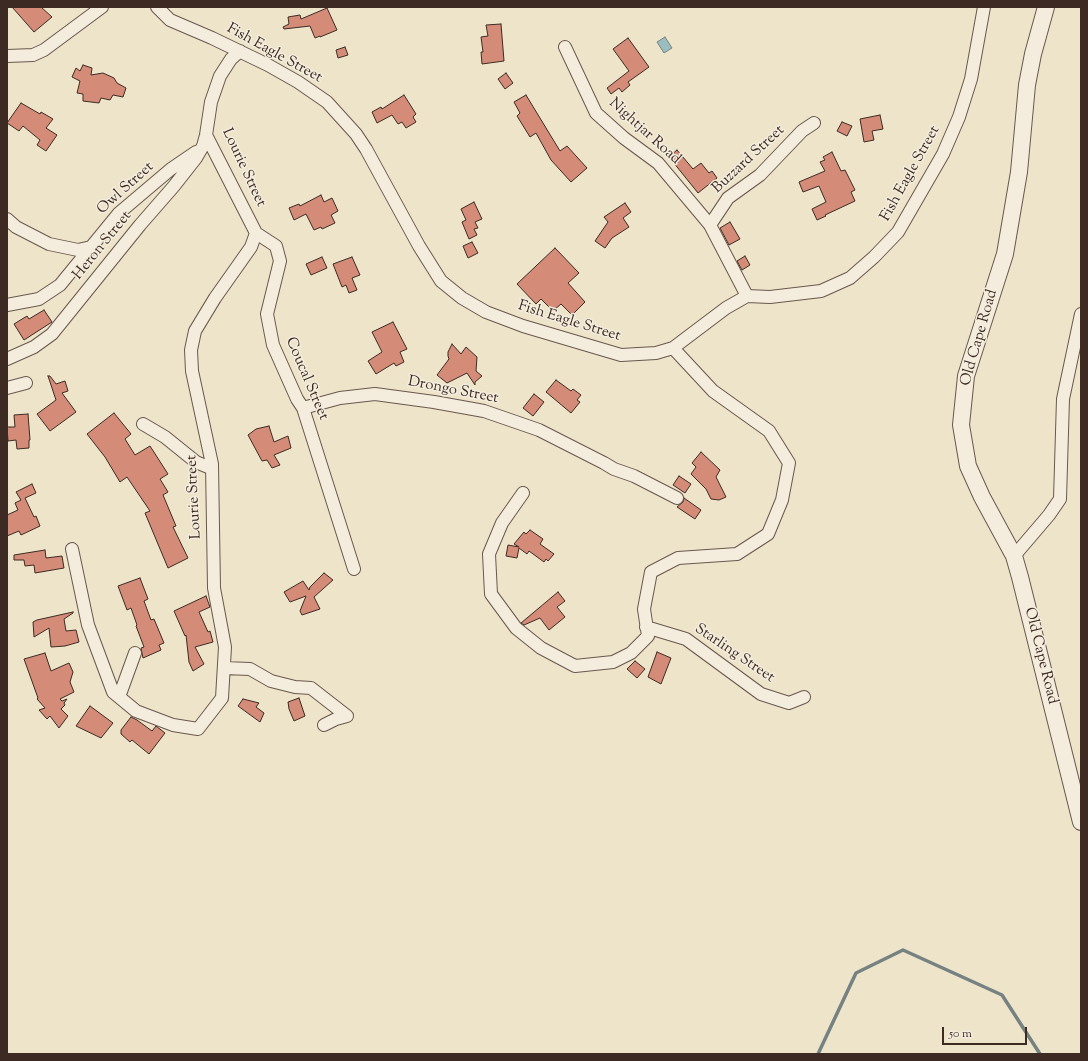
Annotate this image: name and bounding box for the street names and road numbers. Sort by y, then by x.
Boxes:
street label: Fish Eagle Street [223,20,325,88]
street label: Nightjar Road [604,95,684,169]
street label: Buzzard Street [709,122,789,198]
street label: Fish Eagle Street [877,123,945,225]
street label: Lourie Street [217,126,269,210]
street label: Owl Street [94,159,158,219]
street label: Heron Street [70,208,136,284]
street label: Old Cape Road [958,288,1002,388]
street label: Fish Eagle Street [516,298,622,346]
street label: Coucal Street [280,335,332,423]
street label: Drongo Street [406,373,500,409]
street label: Lourie Street [184,454,206,540]
street label: Old Cape Road [1019,606,1061,706]
street label: Starling Street [691,621,777,687]

